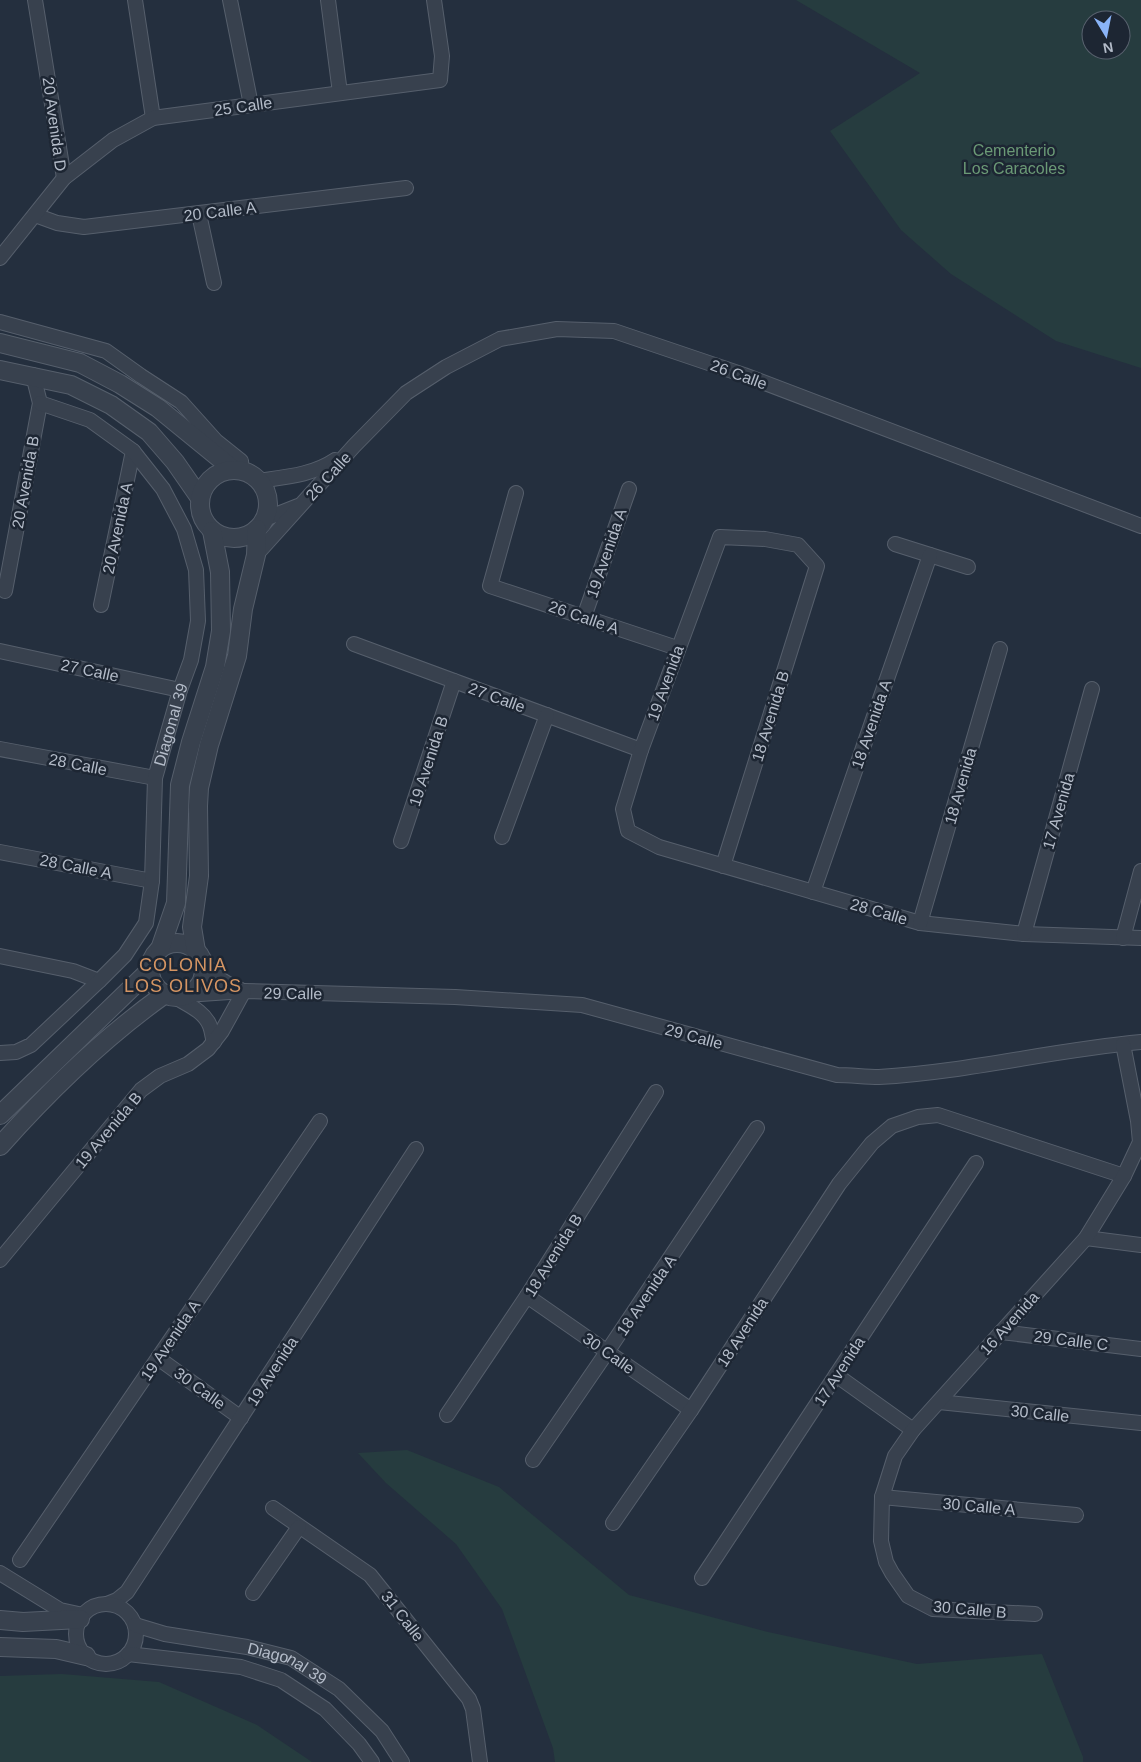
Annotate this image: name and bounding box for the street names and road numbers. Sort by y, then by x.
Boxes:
street label: 20 Avenida D [39,76,70,172]
street label: 25 Calle [213,94,273,119]
street label: 20 Calle A [183,199,258,224]
street label: 26 Calle [708,356,769,393]
street label: 20 Avenida B [9,434,42,530]
street label: 26 Calle [302,449,354,504]
street label: 20 Avenida A [99,480,136,575]
street label: 19 Avenida A [583,506,630,600]
street label: 26 Calle A [547,598,621,637]
street label: 19 Avenida [644,643,687,723]
street label: 27 Calle [59,656,120,685]
street label: 18 Avenida B [749,669,792,764]
street label: 18 Avenida A [848,677,895,771]
street label: 27 Calle [466,679,527,716]
street label: Diagonal 39 [151,681,191,768]
street label: 19 Avenida B [406,714,451,808]
street label: 18 Avenida [941,746,980,826]
street label: 28 Calle [47,751,108,778]
street label: 17 Avenida [1039,771,1078,851]
street label: 28 Calle A [38,851,114,882]
street label: 28 Calle [848,895,910,928]
street label: 29 Calle [263,984,323,1003]
street label: 29 Calle [663,1021,725,1052]
street label: 19 Avenida B [72,1089,145,1172]
street label: 18 Avenida B [521,1211,586,1300]
street label: 18 Avenida A [613,1252,680,1339]
street label: 16 Avenida [977,1288,1042,1358]
street label: 18 Avenida [714,1294,771,1370]
street label: 19 Avenida A [137,1297,204,1384]
street label: 29 Calle C [1033,1328,1109,1353]
street label: 30 Calle [580,1330,638,1377]
street label: 19 Avenida [244,1333,301,1409]
street label: 17 Avenida [811,1333,868,1409]
street label: 30 Calle [171,1364,229,1413]
street label: 30 Calle [1010,1402,1070,1425]
street label: 30 Calle A [942,1495,1016,1518]
street label: 31 Calle [378,1588,427,1645]
street label: 30 Calle B [932,1598,1007,1621]
street label: Diagonal 39 [246,1639,330,1688]

